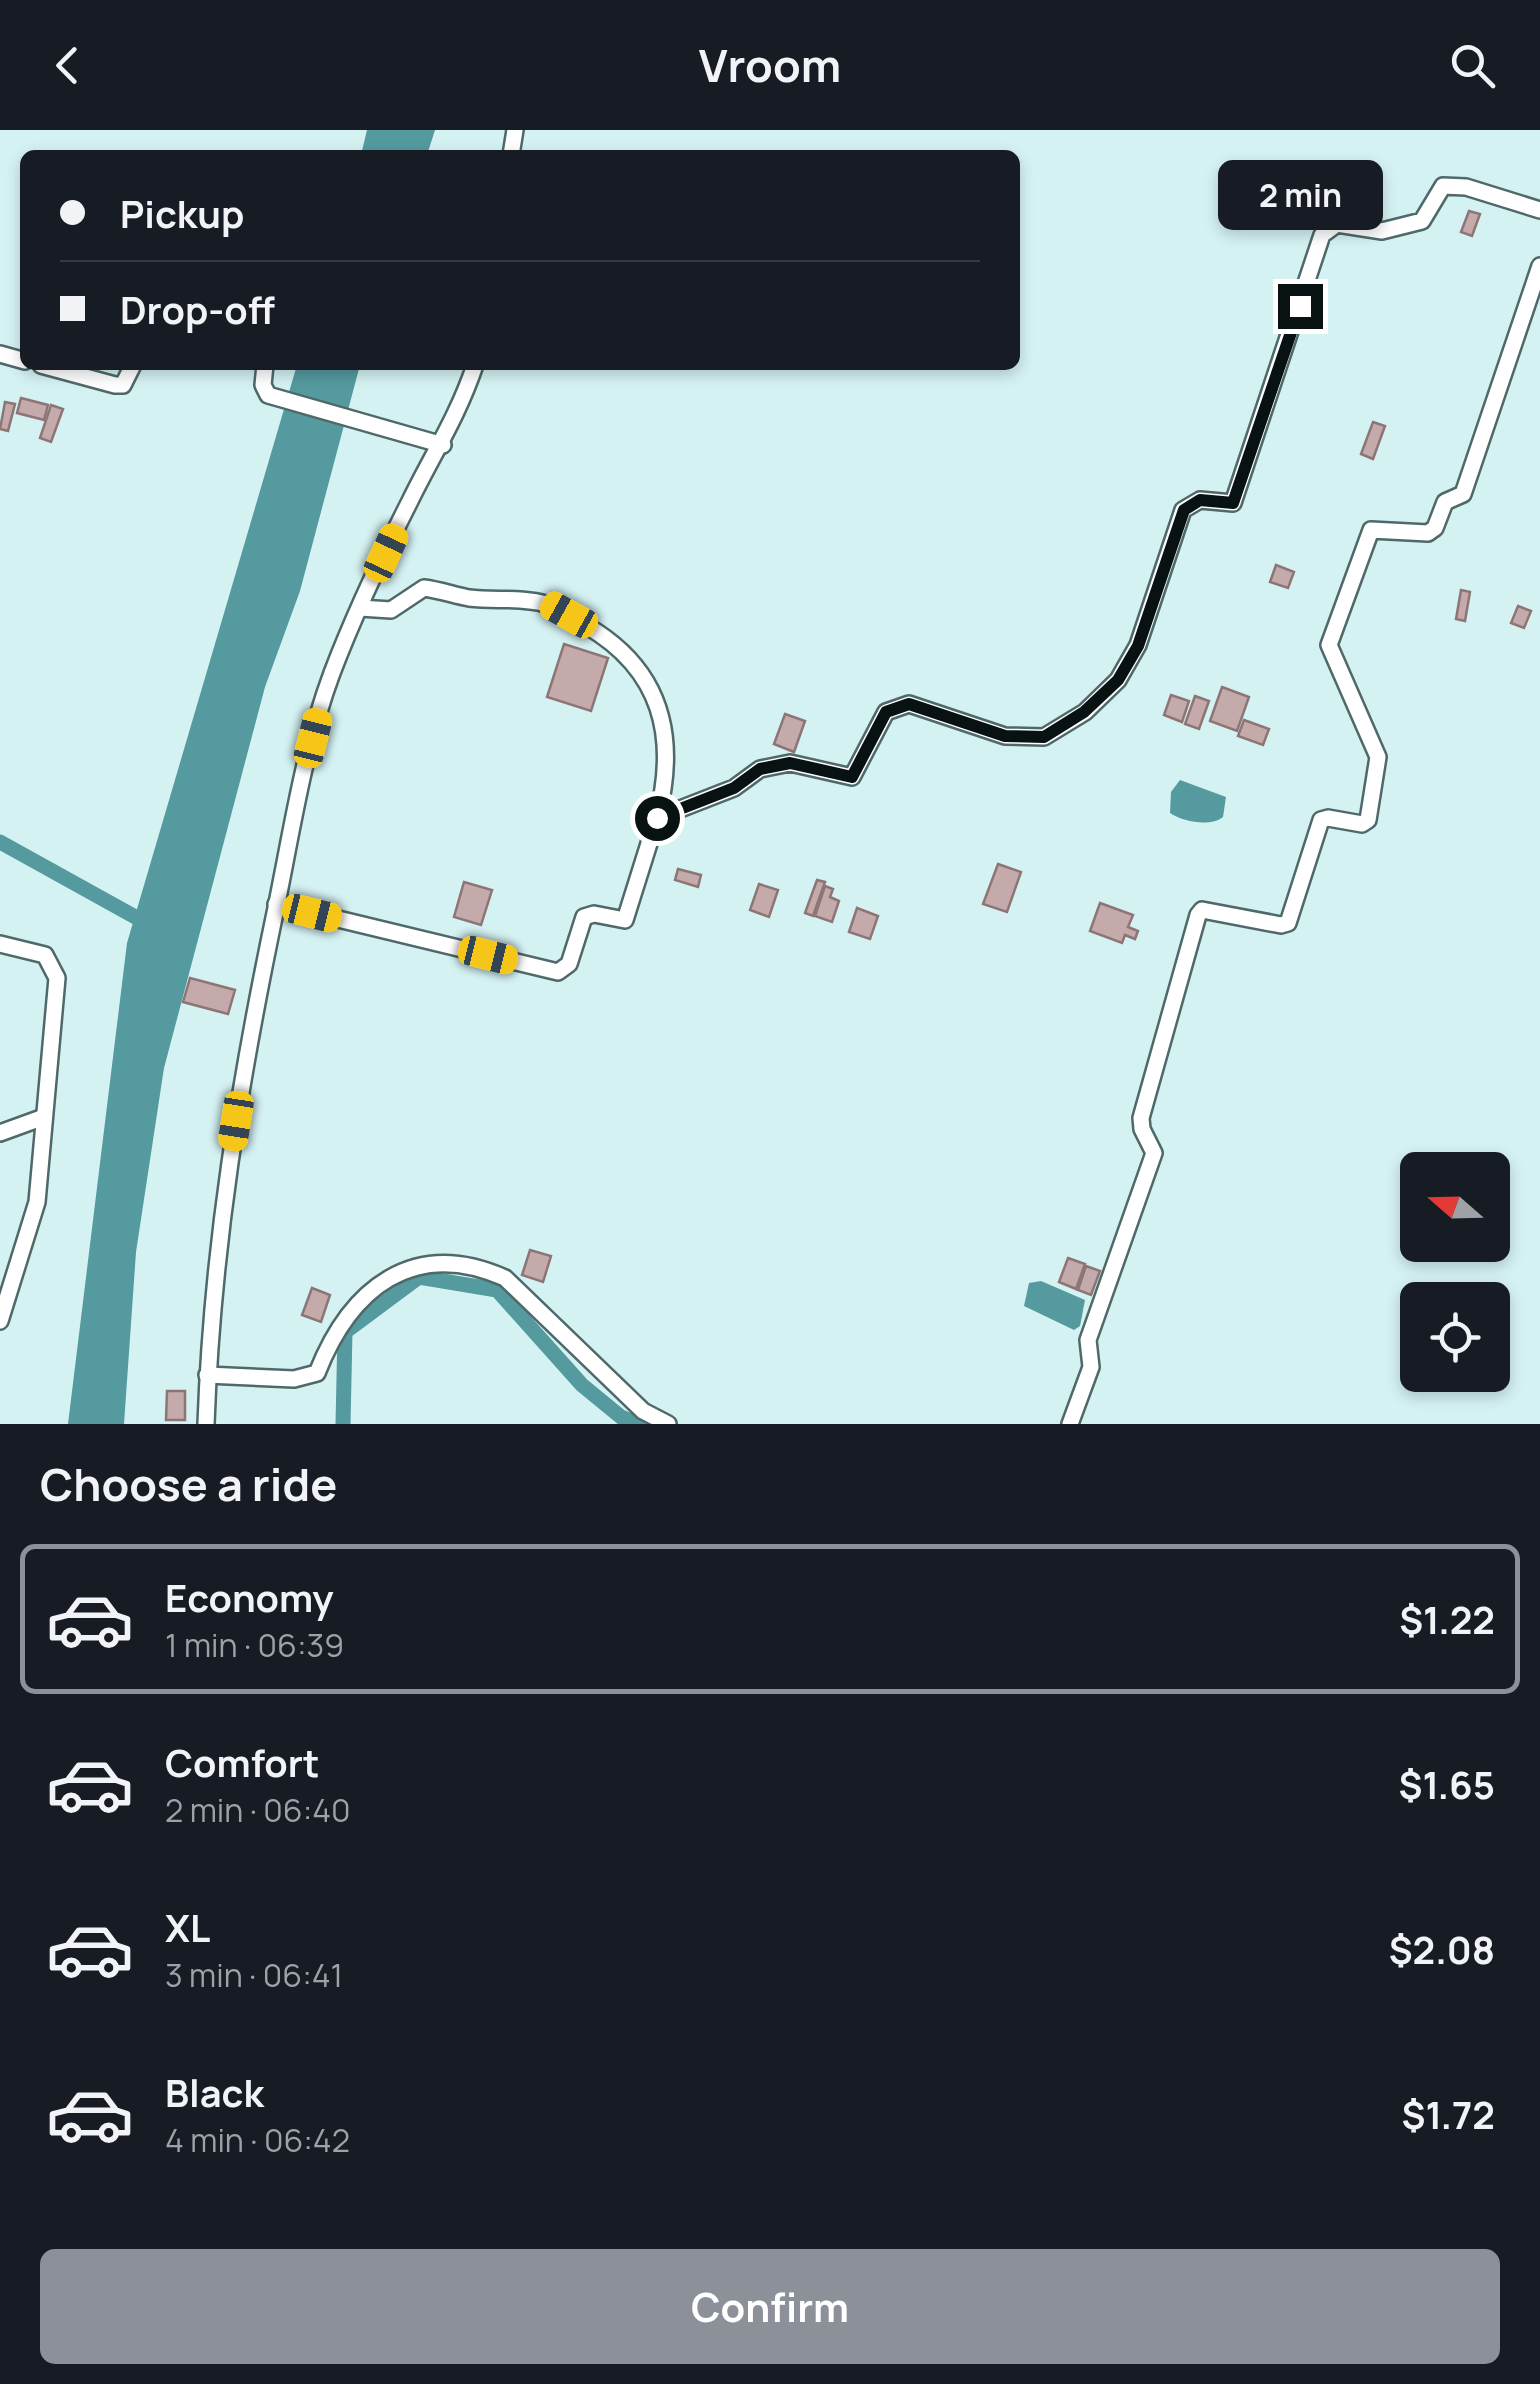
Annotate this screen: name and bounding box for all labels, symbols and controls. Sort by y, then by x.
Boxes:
text: Vroom [699,34,841,96]
icon: back [40,38,95,93]
icon: search [1445,38,1500,93]
callout: 2 min [1218,161,1382,231]
text: 2 min [1259,173,1342,217]
text: Pickup [120,187,244,239]
text: Drop-off [120,283,275,335]
route end [1278,284,1323,329]
car [360,519,412,587]
car [535,587,603,643]
car [291,705,335,771]
route start [635,796,680,841]
car [279,891,345,935]
car [455,933,521,977]
car [216,1089,256,1153]
north arrow [1400,1152,1510,1262]
map controls [1400,1152,1510,1392]
button: locate [1400,1282,1510,1392]
text: Choose a ride [40,1453,337,1515]
text: Economy [165,1571,334,1623]
icon: car [45,1574,135,1664]
text: $1.22 [1399,1593,1495,1645]
text: 1 min · 06:39 [165,1623,344,1667]
text: Comfort [165,1736,319,1788]
icon: car [45,1739,135,1829]
text: $1.65 [1399,1758,1495,1810]
text: 2 min · 06:40 [165,1788,351,1832]
text: XL [165,1901,210,1953]
icon: car [45,1904,135,1994]
text: $2.08 [1389,1923,1495,1975]
text: 3 min · 06:41 [165,1953,343,1997]
text: Black [165,2066,264,2118]
icon: car [45,2069,135,2159]
text: $1.72 [1402,2088,1495,2140]
text: 4 min · 06:42 [165,2118,350,2162]
button: Confirm [40,2249,1500,2364]

